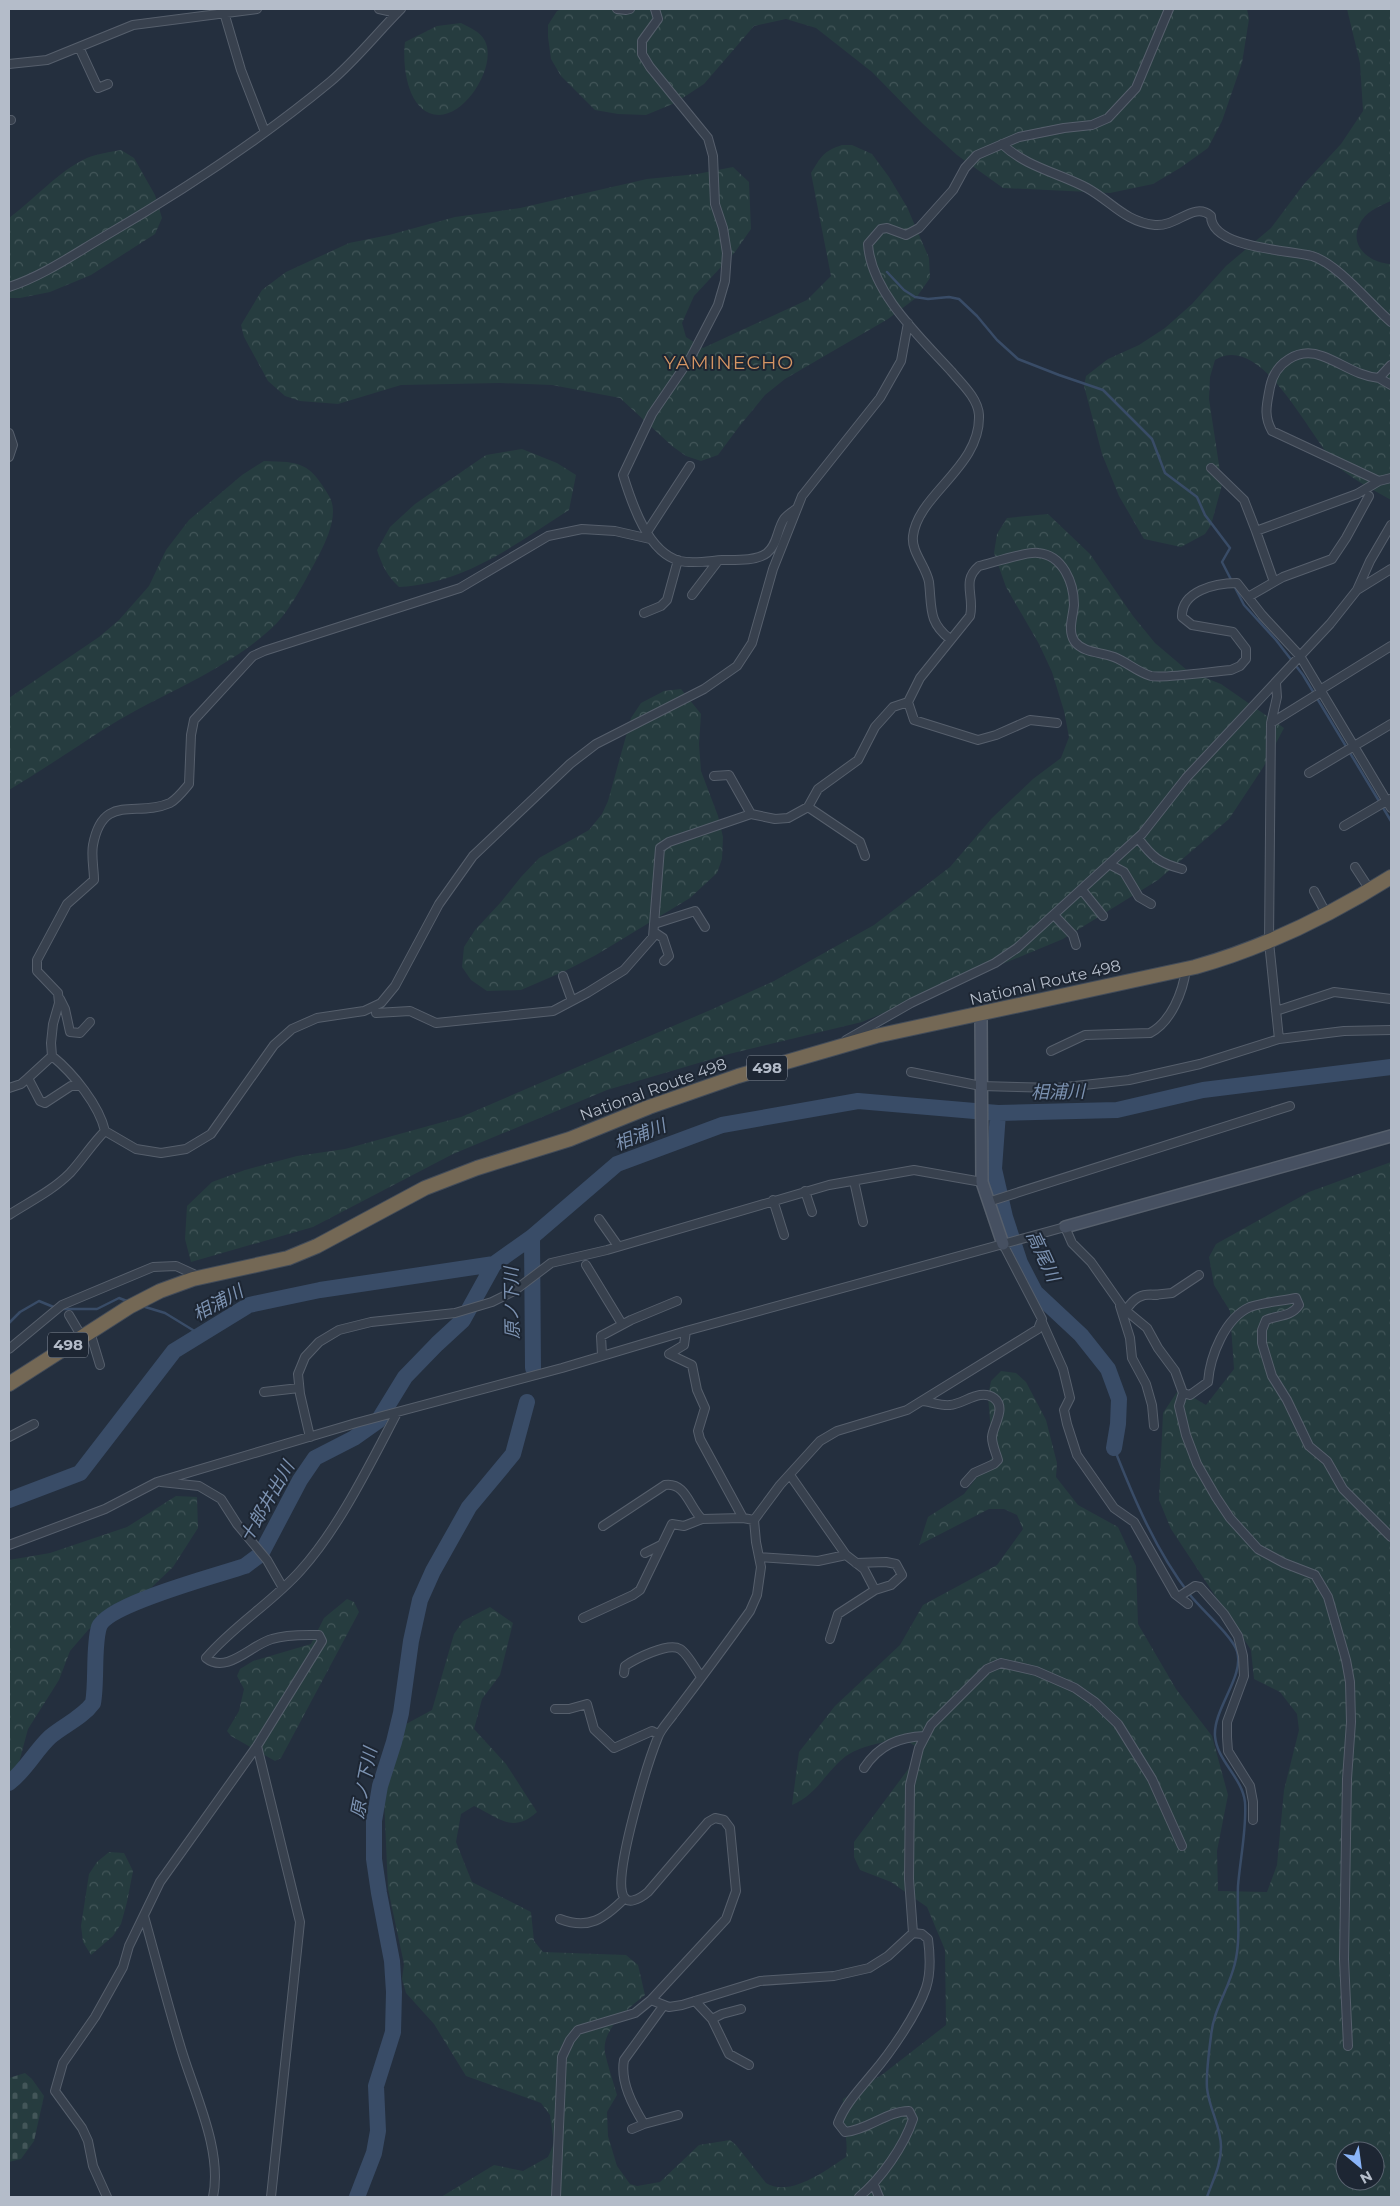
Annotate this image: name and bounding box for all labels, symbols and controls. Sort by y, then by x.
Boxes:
district label: YAMINECHO [664,351,794,374]
street label: National Route 498 [968,956,1123,1009]
street label: National Route 498 [577,1054,729,1125]
road number: 498 [747,1056,787,1080]
water label: 相浦川 [1031,1080,1087,1103]
water label: 相浦川 [611,1114,671,1155]
water label: 高尾川 [1022,1227,1065,1287]
water label: 原ノ下川 [500,1265,524,1339]
water label: 相浦川 [189,1279,249,1326]
road number: 498 [48,1332,88,1358]
water label: 十郎井出川 [235,1456,300,1546]
water label: 原ノ下川 [346,1744,382,1820]
north arrow [1335,2141,1385,2191]
text: N [1357,2167,1376,2188]

